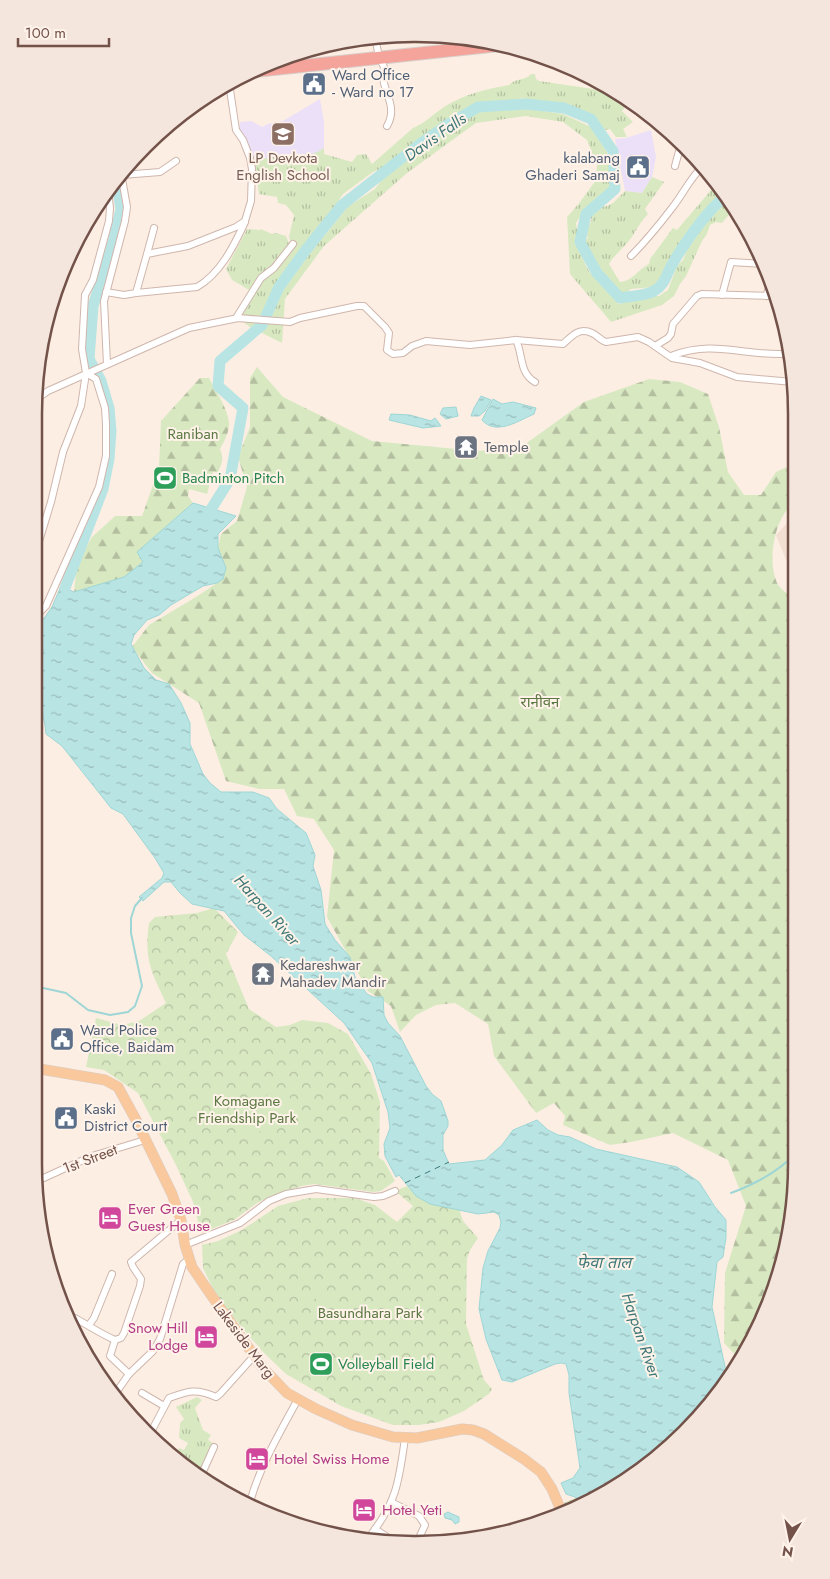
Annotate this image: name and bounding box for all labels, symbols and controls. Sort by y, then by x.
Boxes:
scale bar [18,15,109,47]
text: 100 m [25,22,66,44]
place label: Ward Office - Ward no 17 [332,64,414,103]
public building icon: Ward Office - Ward no 17 [301,71,327,97]
water label: Davis Falls [399,107,471,167]
school or university icon: LP Devkota English School [270,121,296,147]
place label: LP Devkota English School [236,147,330,186]
place label: kalabang Ghaderi Samaj [525,147,620,186]
public building icon: kalabang Ghaderi Samaj [625,154,651,180]
park label: Raniban [167,423,219,445]
temple icon: Temple [453,434,479,460]
place label: Temple [484,436,529,458]
sports icon: Badminton Pitch [152,465,178,491]
place label: Badminton Pitch [182,467,285,489]
park label: रानीवन [521,691,560,713]
water label: Harpan River [229,869,306,952]
place label: Kedareshwar Mahadev Mandir [280,954,387,993]
temple icon: Kedareshwar Mahadev Mandir [250,961,276,987]
place label: Ward Police Office, Baidam [80,1019,175,1058]
public building icon: Ward Police Office, Baidam [49,1026,75,1052]
park label: Komagane Friendship Park [198,1090,296,1129]
place label: Kaski District Court [84,1098,168,1137]
public building icon: Kaski District Court [53,1105,79,1131]
street label: 1st Street [60,1138,121,1179]
place label: Ever Green Guest House [128,1198,210,1237]
hotel icon: Ever Green Guest House [97,1205,123,1231]
water label: फेवा ताल [577,1251,634,1274]
water label: Harpan River [616,1289,667,1382]
street label: Lakeside Marg [208,1297,280,1383]
park label: Basundhara Park [318,1302,423,1324]
place label: Snow Hill Lodge [128,1317,188,1356]
hotel icon: Snow Hill Lodge [193,1324,219,1350]
sports icon: Volleyball Field [308,1351,334,1377]
place label: Volleyball Field [338,1353,434,1375]
hotel icon: Hotel Swiss Home [244,1446,270,1472]
place label: Hotel Swiss Home [274,1448,390,1470]
hotel icon: Hotel Yeti [351,1497,377,1523]
place label: Hotel Yeti [382,1499,442,1521]
north arrow [765,1514,815,1564]
text: N [781,1541,795,1563]

